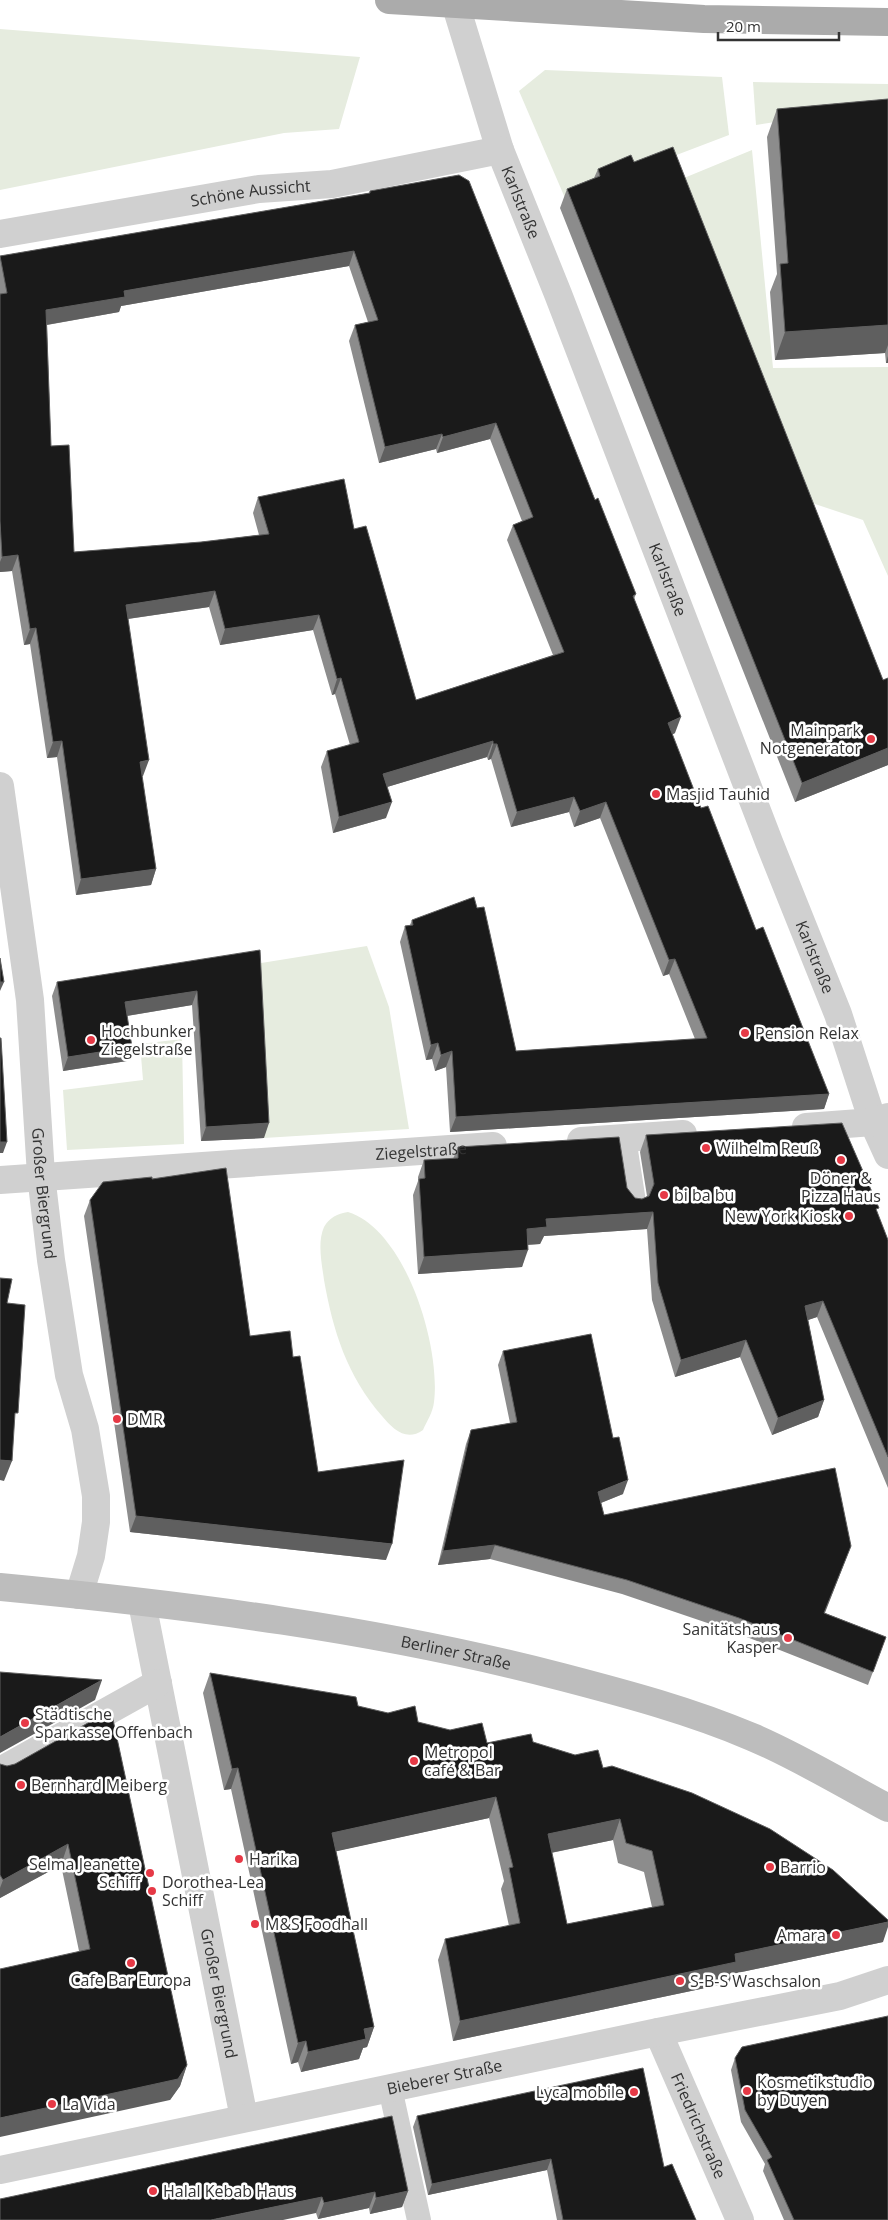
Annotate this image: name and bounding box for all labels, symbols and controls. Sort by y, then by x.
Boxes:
scale bar [718,10,839,42]
text: 20 m [726,16,761,36]
street label: Karlstraße [496,162,546,242]
street label: Schöne Aussicht [189,174,312,212]
street label: Karlstraße [644,540,692,619]
place label: Mainpark Notgenerator [760,719,862,759]
marker: Mainpark Notgenerator [865,733,877,745]
place label: Masjid Tauhid [666,783,770,805]
marker: Masjid Tauhid [650,788,662,800]
street label: Karlstraße [791,917,840,997]
place label: Hochbunker Ziegelstraße [101,1020,194,1060]
place label: Pension Relax [755,1022,859,1044]
marker: Pension Relax [739,1027,751,1039]
marker: Hochbunker Ziegelstraße [85,1034,97,1046]
street label: Großer Biergrund [27,1127,62,1260]
street label: Ziegelstraße [375,1137,467,1165]
place label: Wilhelm Reuß [716,1137,819,1159]
marker: Wilhelm Reuß [700,1142,712,1154]
marker: Döner & Pizza Haus [835,1154,847,1166]
place label: Döner & Pizza Haus [801,1167,881,1207]
place label: bi ba bu [674,1184,734,1206]
marker: bi ba bu [658,1189,670,1201]
place label: New York Kiosk [724,1205,840,1227]
marker: New York Kiosk [843,1210,855,1222]
place label: DMR [127,1408,163,1430]
marker: DMR [111,1413,123,1425]
place label: Sanitätshaus Kasper [682,1618,778,1658]
street label: Berliner Straße [399,1630,513,1675]
marker: Sanitätshaus Kasper [782,1632,794,1644]
place label: Städtische Sparkasse Offenbach [35,1703,193,1743]
marker: Städtische Sparkasse Offenbach [19,1717,31,1729]
place label: Metropol café & Bar [424,1741,501,1781]
marker: Metropol café & Bar [408,1755,420,1767]
place label: Bernhard Meiberg [31,1774,168,1796]
marker: Bernhard Meiberg [15,1779,27,1791]
place label: Harika [249,1848,298,1870]
place label: Selma Jeanette Schiff [29,1853,141,1893]
marker: Harika [233,1853,245,1865]
place label: Barrio [780,1856,826,1878]
marker: Barrio [764,1861,776,1873]
marker: Selma Jeanette Schiff [144,1867,156,1879]
place label: Dorothea-Lea Schiff [162,1871,264,1911]
marker: Dorothea-Lea Schiff [146,1885,158,1897]
place label: M&S Foodhall [265,1913,368,1935]
marker: M&S Foodhall [249,1918,261,1930]
place label: Amara [777,1924,826,1946]
street label: Großer Biergrund [196,1927,243,2060]
marker: Amara [830,1929,842,1941]
marker: Cafe Bar Europa [125,1957,137,1969]
place label: Cafe Bar Europa [71,1969,191,1991]
place label: S-B-S Waschsalon [690,1970,821,1992]
marker: S-B-S Waschsalon [674,1975,686,1987]
street label: Bieberer Straße [385,2054,504,2100]
street label: Friedrichstraße [666,2069,732,2182]
place label: Kosmetikstudio by Duyen [757,2071,873,2111]
place label: Lyca mobile [536,2081,624,2103]
marker: Kosmetikstudio by Duyen [741,2085,753,2097]
marker: Lyca mobile [628,2086,640,2098]
place label: La Vida [62,2093,116,2115]
marker: La Vida [46,2098,58,2110]
place label: Halal Kebab Haus [163,2180,294,2202]
marker: Halal Kebab Haus [147,2185,159,2197]

